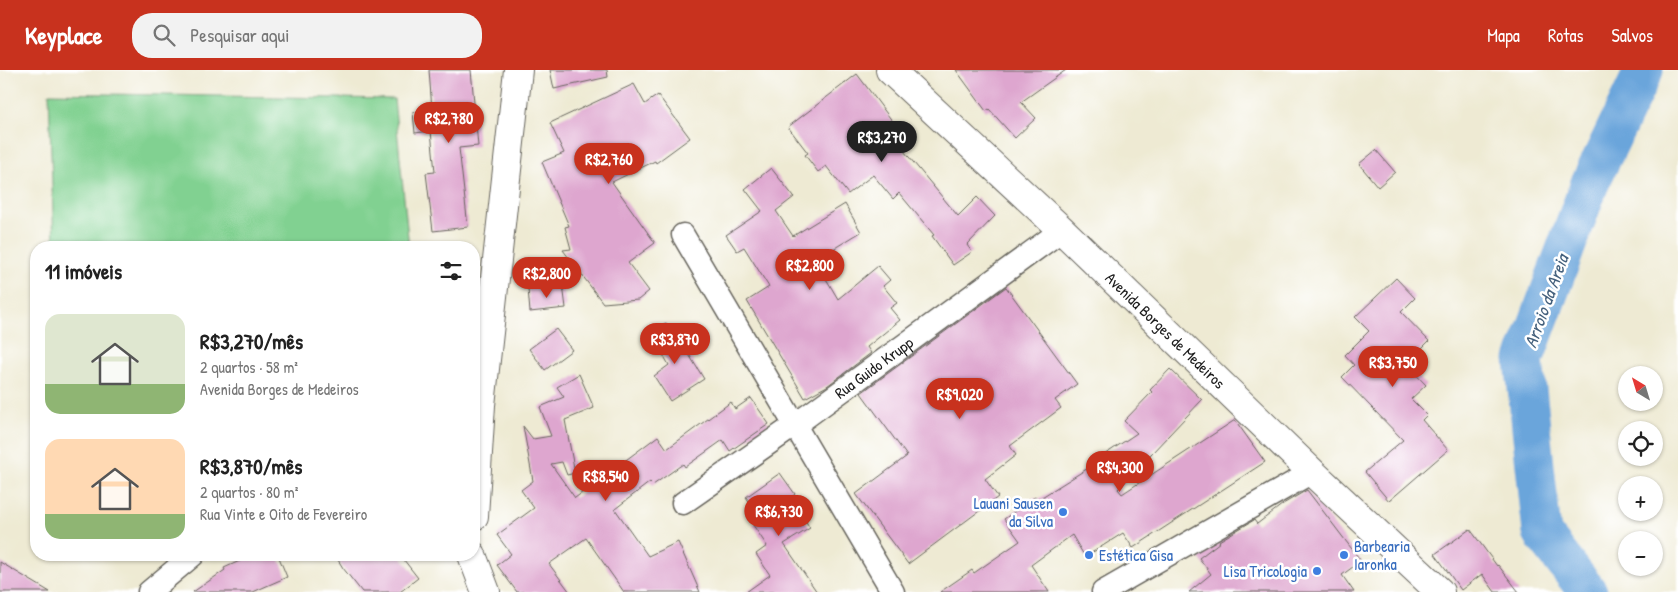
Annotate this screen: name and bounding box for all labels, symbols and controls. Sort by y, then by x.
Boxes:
search box [132,13,482,58]
text: Keyplace [25,19,102,51]
icon: search [150,21,178,49]
text: Pesquisar aqui [190,22,289,48]
text: Mapa [1487,23,1520,48]
text: Rotas [1548,23,1584,48]
text: Salvos [1612,23,1653,48]
pin: R$2,780 [403,102,495,144]
text: R$2,780 [425,107,473,129]
pin: R$3,270 [836,121,928,163]
text: R$3,270 [858,126,906,148]
pin: R$2,760 [563,142,655,185]
text: R$2,760 [585,148,633,170]
pin: R$2,800 [764,248,856,291]
water label: Arroio da Areia [1518,249,1575,351]
text: R$2,800 [786,254,834,276]
pin: R$2,800 [501,256,593,299]
text: 11 imóveis [45,257,122,286]
icon: filters [437,257,465,285]
text: R$2,800 [523,262,571,284]
street label: Avenida Borges de Medeiros [1101,267,1230,393]
pin: R$3,870 [629,322,721,365]
text: R$3,270/mês [200,327,303,356]
text: R$3,870 [651,328,699,350]
street label: Rua Guido Krupp [830,331,918,404]
icon: home [85,334,145,394]
pin: R$3,750 [1347,346,1439,388]
text: R$3,750 [1369,351,1417,373]
text: 2 quartos · 58 m² [200,356,298,378]
north arrow [1618,366,1662,411]
map controls [1618,366,1663,576]
text: Avenida Borges de Medeiros [200,378,359,400]
pin: R$9,020 [914,378,1006,420]
text: R$9,020 [937,383,983,405]
button: locate [1618,421,1663,466]
pin: R$4,300 [1074,450,1166,493]
text: R$3,870/mês [200,452,302,481]
text: R$4,300 [1097,456,1143,478]
icon: home [85,459,145,519]
pin: R$8,540 [560,460,652,502]
text: R$8,540 [583,465,629,487]
button: + [1618,476,1663,521]
text: 2 quartos · 80 m² [200,481,298,503]
place label: Lauani Sausen da Silva [974,492,1053,532]
pin: R$6,730 [733,494,825,537]
text: R$6,730 [755,500,803,522]
text: Rua Vinte e Oito de Fevereiro [200,503,367,525]
marker: Lauani Sausen da Silva [1057,506,1069,518]
button: − [1618,531,1663,576]
place label: Barbearia Iaronka [1354,535,1410,575]
place label: Estética Gisa [1099,544,1173,566]
marker: Estética Gisa [1083,549,1095,561]
marker: Barbearia Iaronka [1338,549,1350,561]
place label: Lisa Tricologia [1224,560,1307,582]
marker: Lisa Tricologia [1311,565,1323,577]

